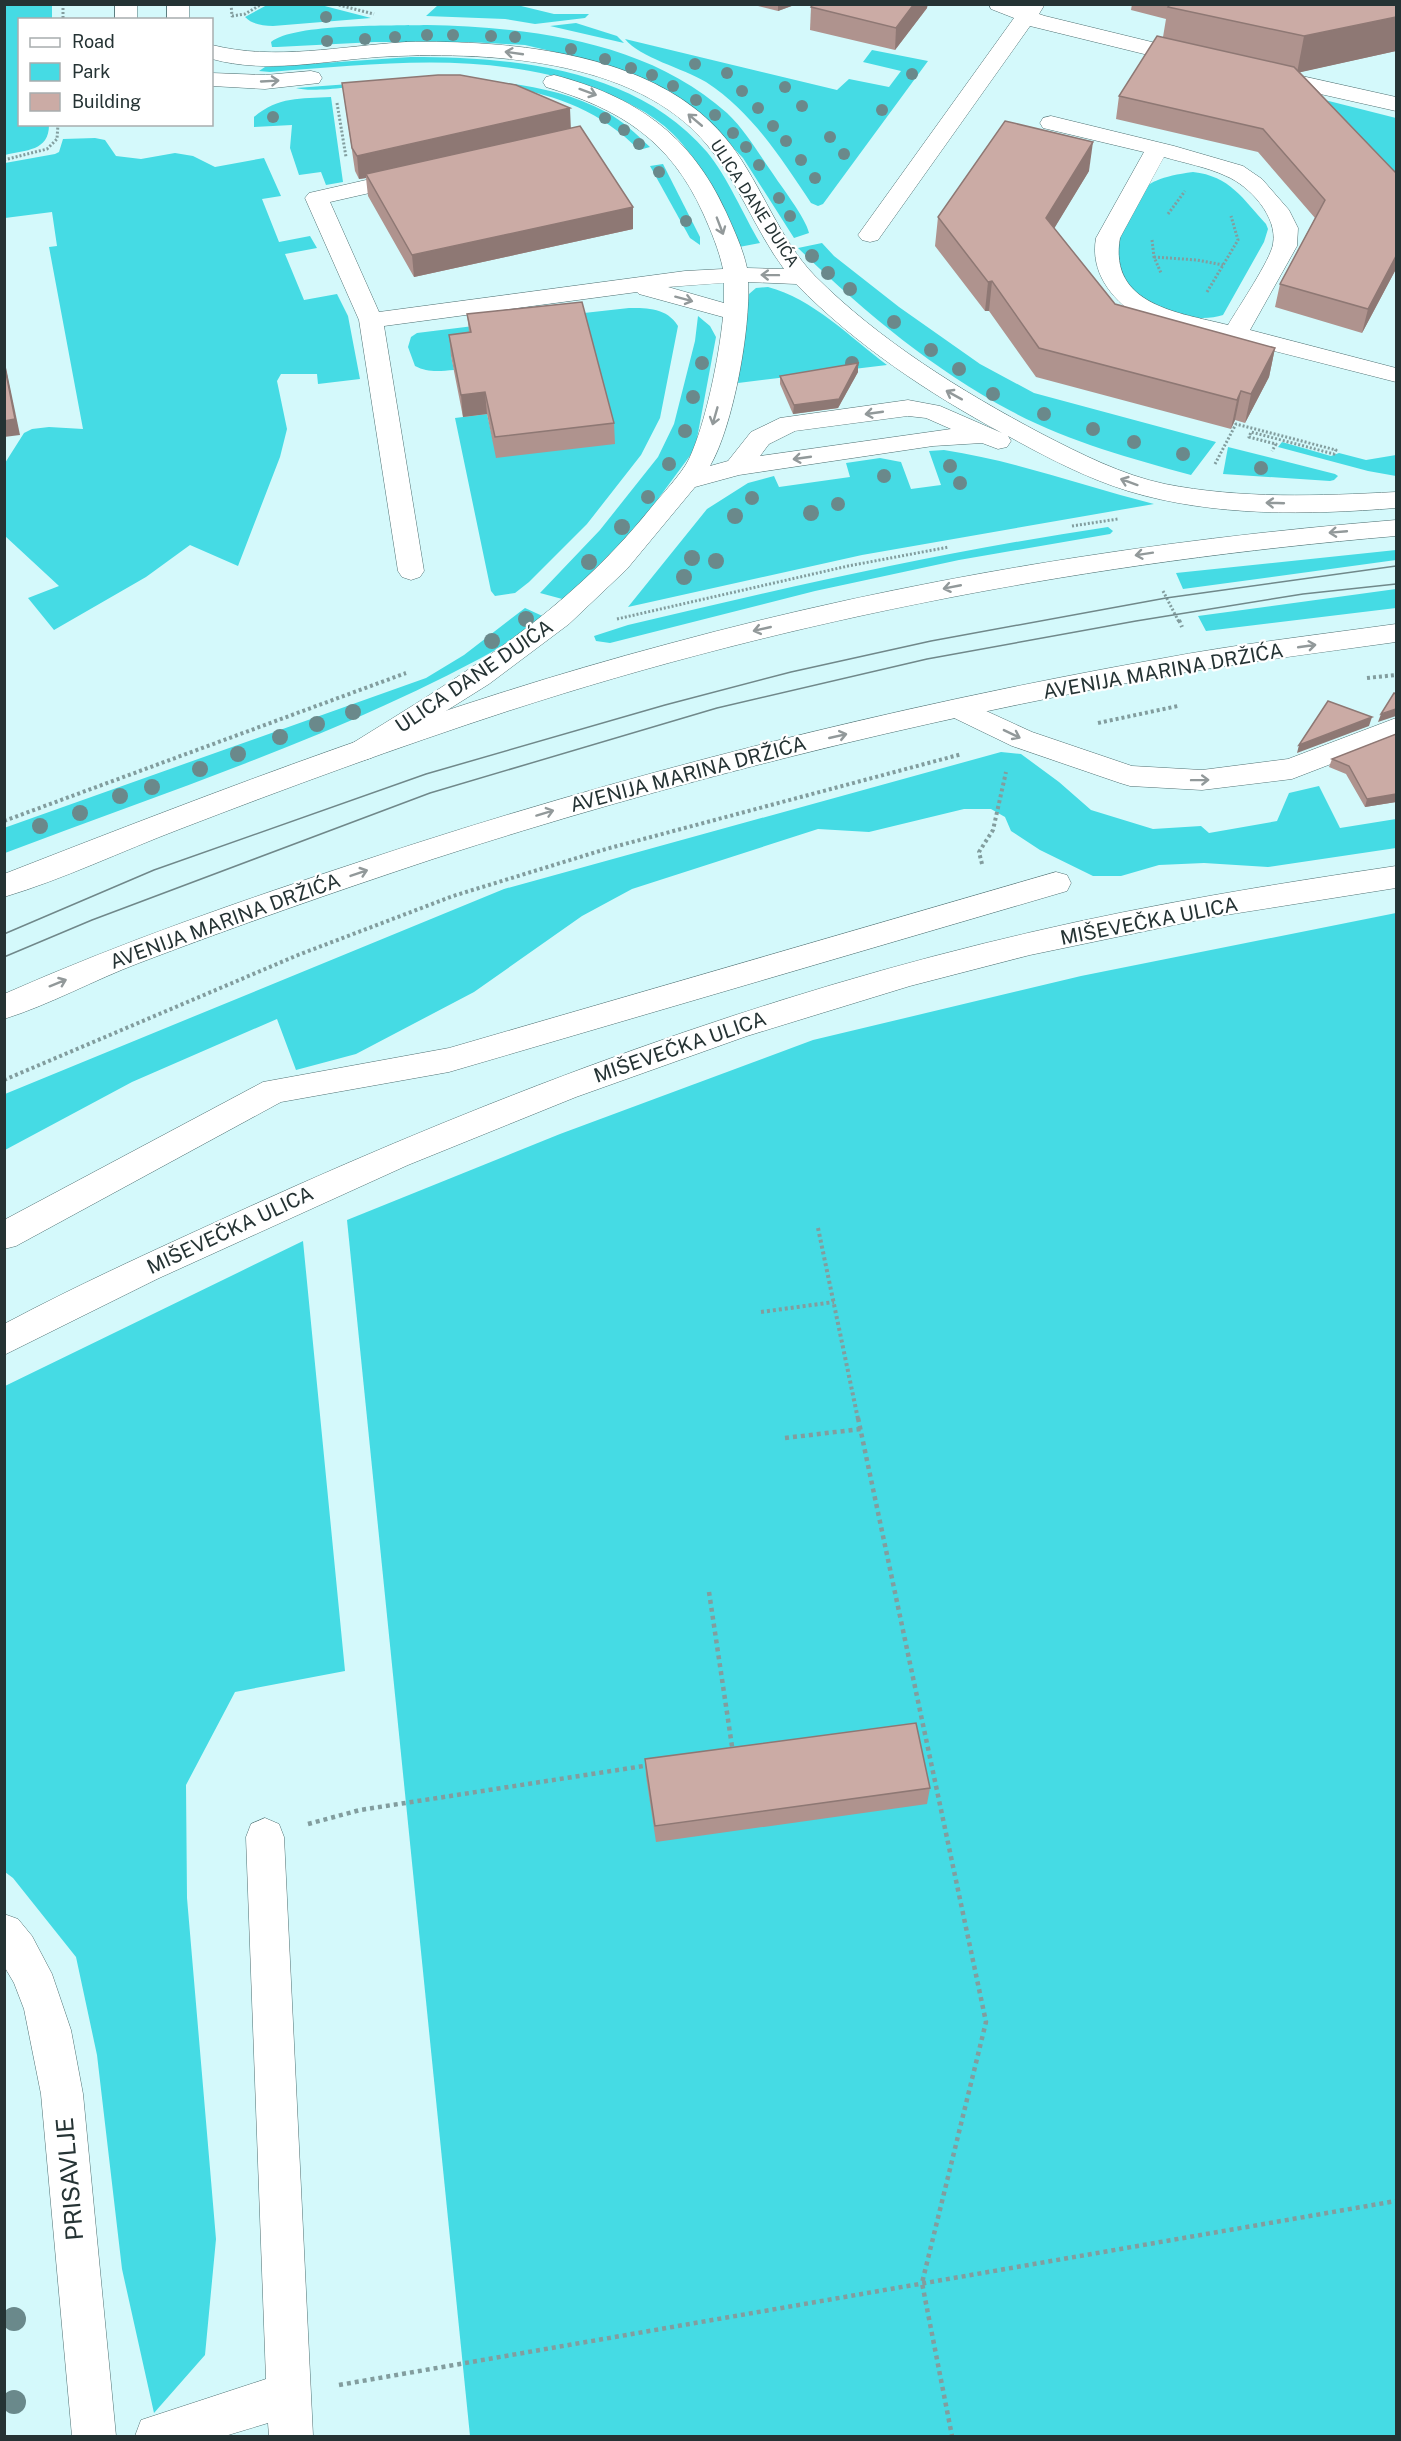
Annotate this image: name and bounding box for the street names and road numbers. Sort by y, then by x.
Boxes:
street label: ULICA DANE DUIĆA [706,136,804,270]
street label: ULICA DANE DUIĆA [390,614,557,738]
street label: AVENIJA MARINA DRŽIĆA [1041,637,1285,704]
street label: AVENIJA MARINA DRŽIĆA [567,730,809,817]
street label: AVENIJA MARINA DRŽIĆA [106,867,344,974]
street label: MIŠEVEČKA ULICA [1058,892,1240,950]
street label: MIŠEVEČKA ULICA [591,1006,769,1088]
street label: MIŠEVEČKA ULICA [143,1181,317,1279]
street label: PRISAVLJE [50,2117,88,2242]

